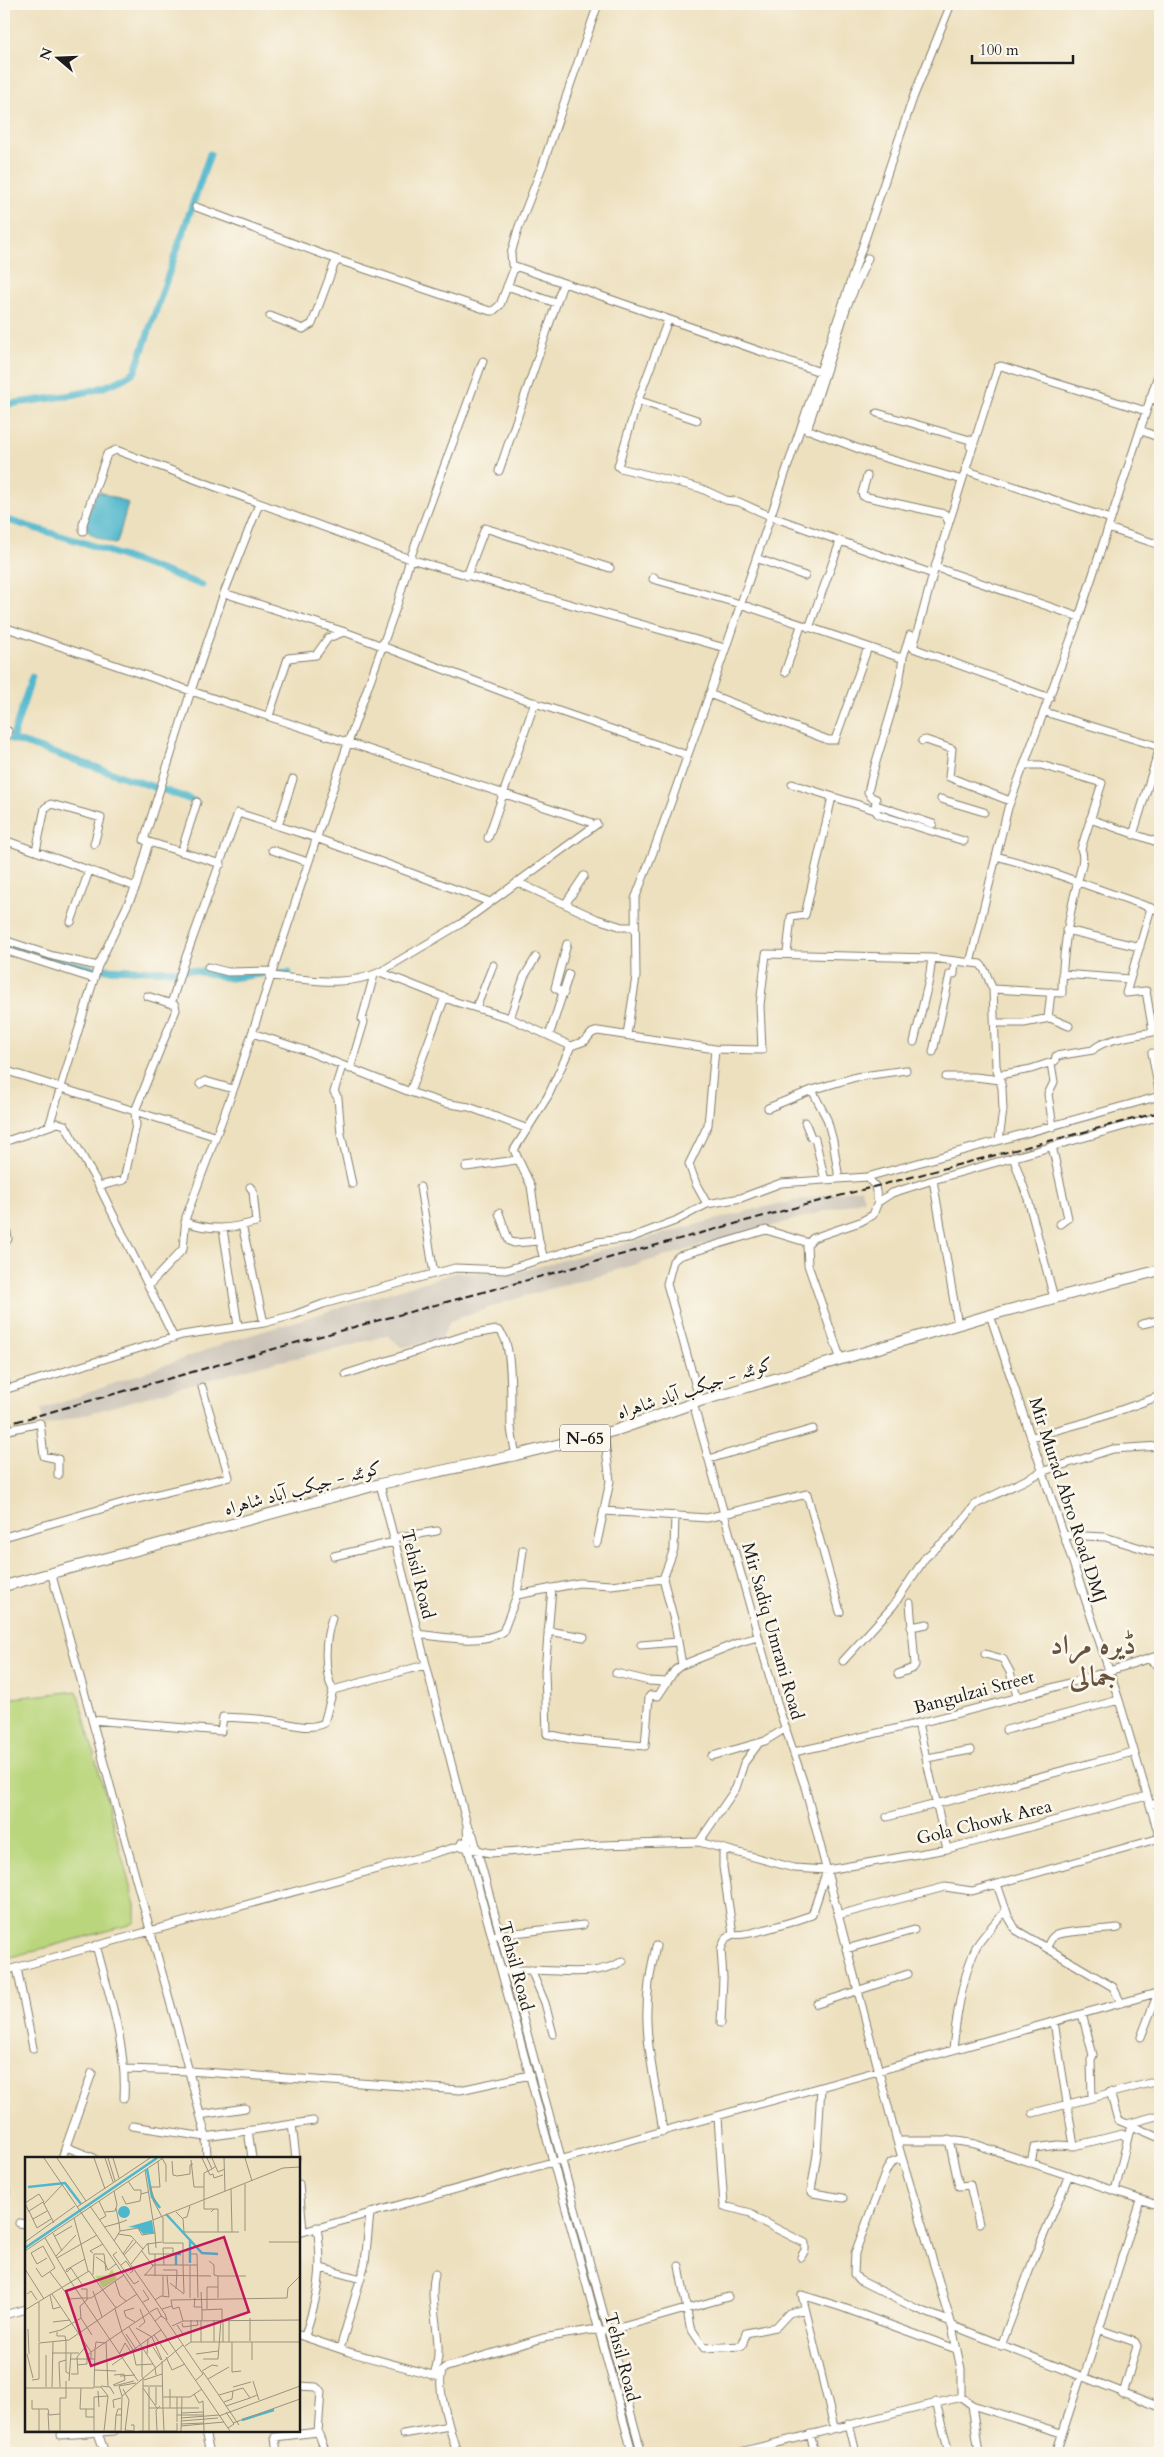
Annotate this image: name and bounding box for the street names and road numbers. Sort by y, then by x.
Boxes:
street label: کوئٹہ - جیکب آباد شاہراہ [614,1351,776,1425]
street label: Mir Murad Abro Road DMJ [1022,1394,1113,1606]
road number: N-65 [560,1425,610,1452]
street label: کوئٹہ - جیکب آباد شاہراہ [221,1455,385,1522]
street label: Tehsil Road [394,1527,441,1622]
street label: Mir Sadiq Umrani Road [735,1540,810,1723]
street label: Bangulzai Street [911,1664,1037,1721]
street label: Gola Chowk Area [914,1794,1055,1851]
street label: Tehsil Road [492,1919,540,2014]
street label: Tehsil Road [598,2310,646,2405]

